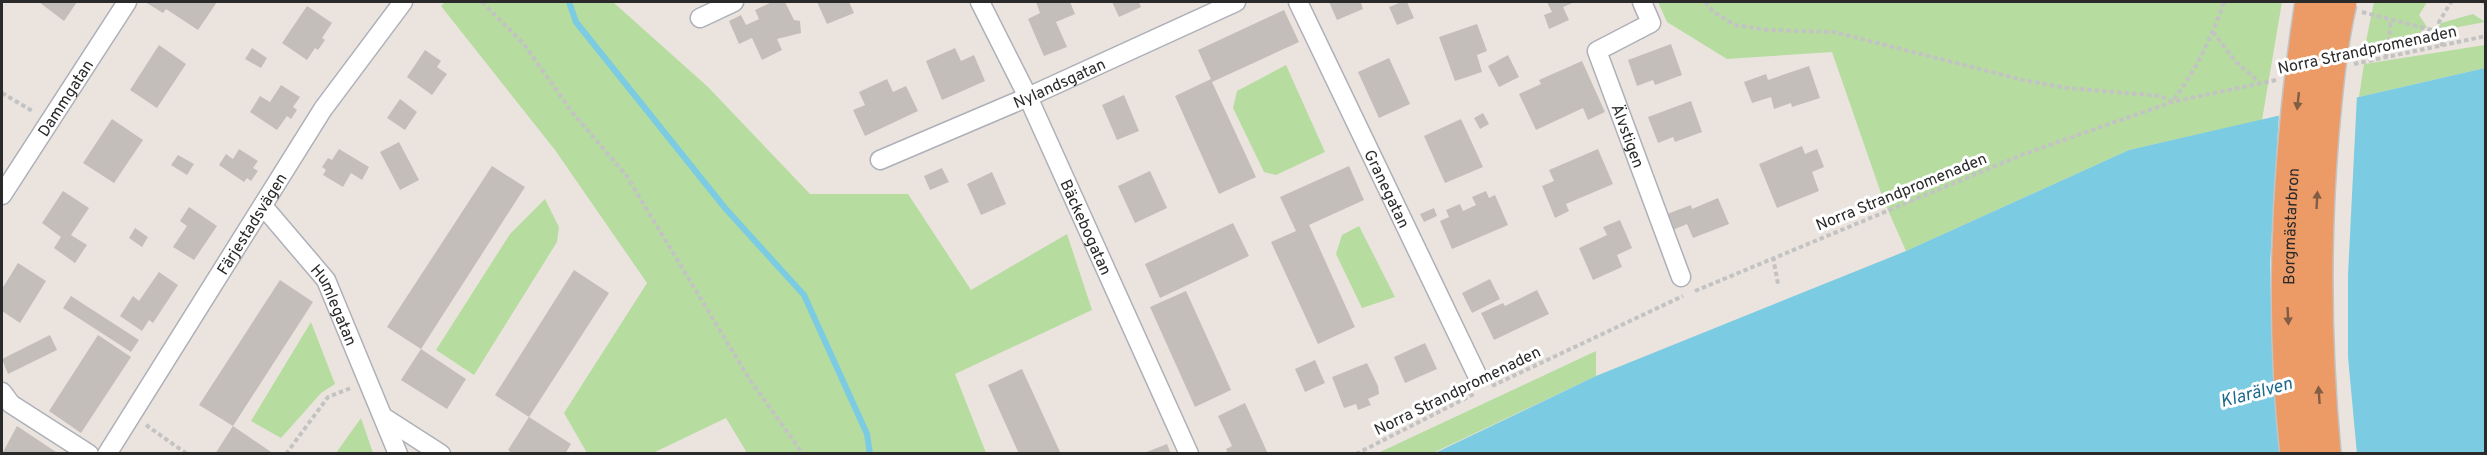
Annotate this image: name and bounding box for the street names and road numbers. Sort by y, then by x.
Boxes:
street label: Norra Strandpromenaden [2276,22,2459,80]
street label: Nylandsgatan [1011,55,1109,114]
street label: Dammgatan [35,57,99,141]
street label: Älvstigen [1606,101,1648,171]
street label: Granegatan [1358,147,1413,232]
street label: Norra Strandpromenaden [1813,149,1990,236]
street label: Borgmästarbron [2280,167,2305,285]
street label: Färjestadsvägen [214,170,292,279]
street label: Bäckebogatan [1055,177,1115,279]
street label: Humlegatan [305,261,360,349]
street label: Norra Strandpromenaden [1371,343,1544,441]

